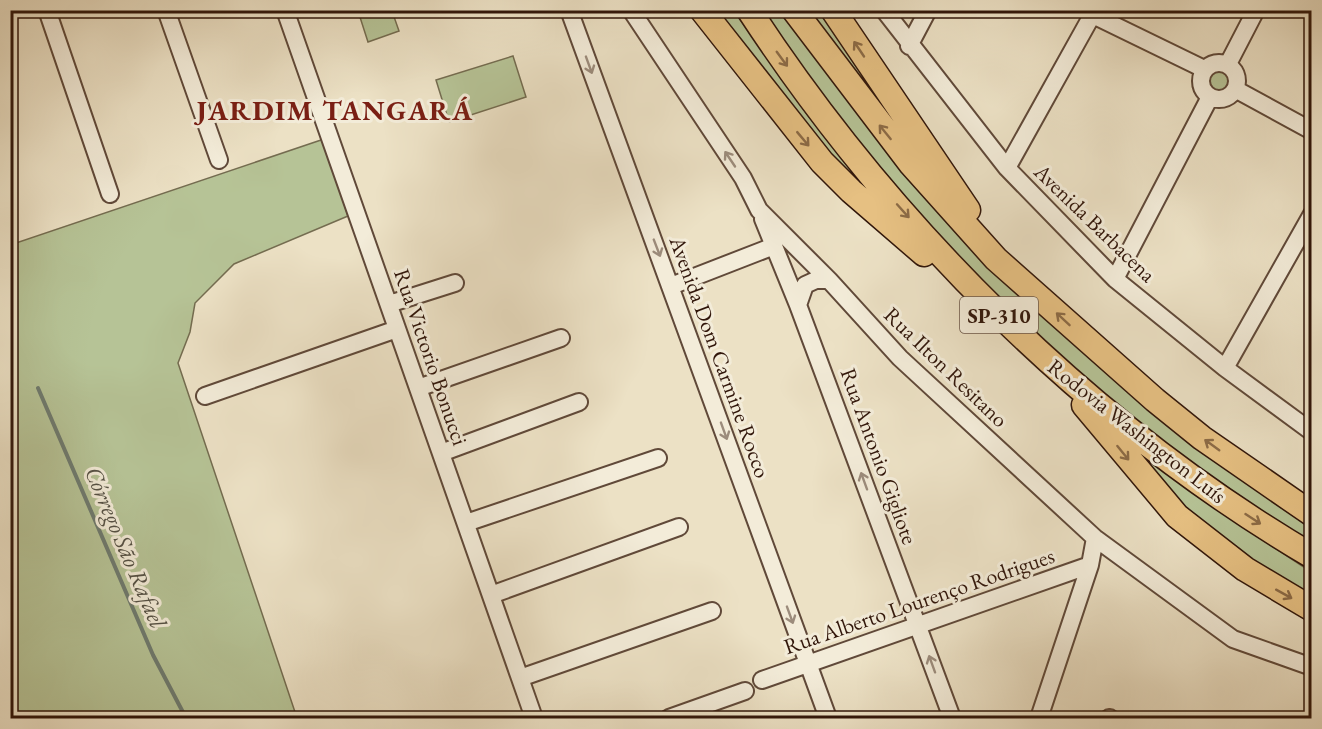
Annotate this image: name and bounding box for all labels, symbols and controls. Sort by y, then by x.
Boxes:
one-way arrow [853,41,865,58]
one-way arrow [776,50,788,66]
one-way arrow [585,56,596,74]
district label: JARDIM TANGARÁ [193,92,474,128]
one-way arrow [879,125,892,141]
one-way arrow [796,131,810,146]
one-way arrow [724,152,736,168]
street label: Avenida Barbacena [1027,157,1162,289]
one-way arrow [896,203,910,218]
street label: Avenida Dom Carmine Rocco [662,231,777,482]
one-way arrow [652,238,663,257]
street label: Rua Victorio Bonucci [387,265,475,449]
road number: SP-310 [960,297,1038,333]
street label: Rua Ilton Resitano [878,300,1014,434]
one-way arrow [1056,312,1071,326]
street label: Rodovia Washington Luís [1042,352,1232,510]
street label: Rua Antonio Gigliote [834,364,924,548]
one-way arrow [719,422,730,440]
one-way arrow [1204,439,1220,451]
one-way arrow [1116,445,1130,460]
water label: Córrego São Rafael [78,462,174,634]
one-way arrow [858,472,869,491]
one-way arrow [1244,514,1261,526]
street label: Rua Alberto Lourenço Rodrigues [780,541,1058,661]
one-way arrow [1275,589,1293,600]
one-way arrow [785,605,796,624]
one-way arrow [925,655,936,673]

